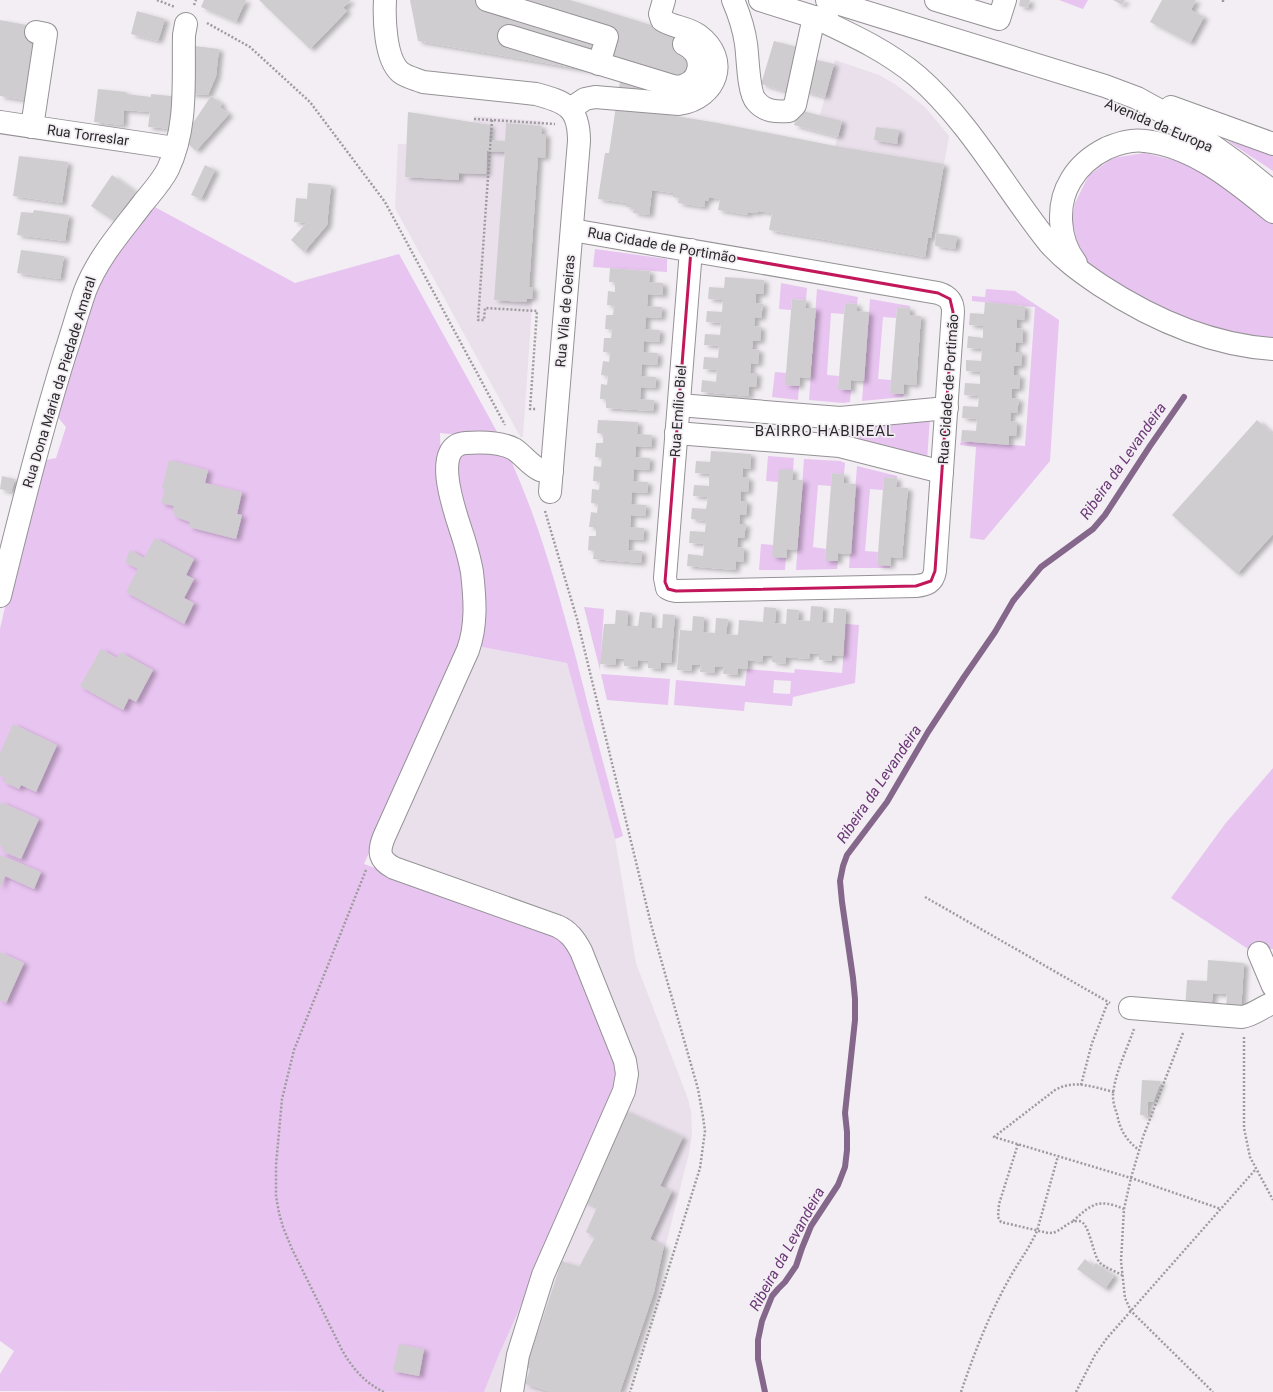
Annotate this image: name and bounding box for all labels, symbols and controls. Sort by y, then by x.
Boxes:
street label: Avenida da Europa [1103,95,1215,155]
street label: Rua Torreslar [46,121,130,149]
street label: Rua Cidade de Portimão [586,224,738,266]
street label: Rua Vila de Oeiras [552,254,578,368]
street label: Rua Dona Maria da Piedade Amaral [19,274,99,490]
street label: Rua Cidade de Portimão [935,313,961,465]
street label: Rua Emílio Biel [667,364,689,458]
water label: Ribeira da Levandeira [1076,399,1170,523]
district label: BAIRRO HABIREAL [755,422,895,440]
water label: Ribeira da Levandeira [833,722,925,846]
water label: Ribeira da Levandeira [746,1184,828,1314]

